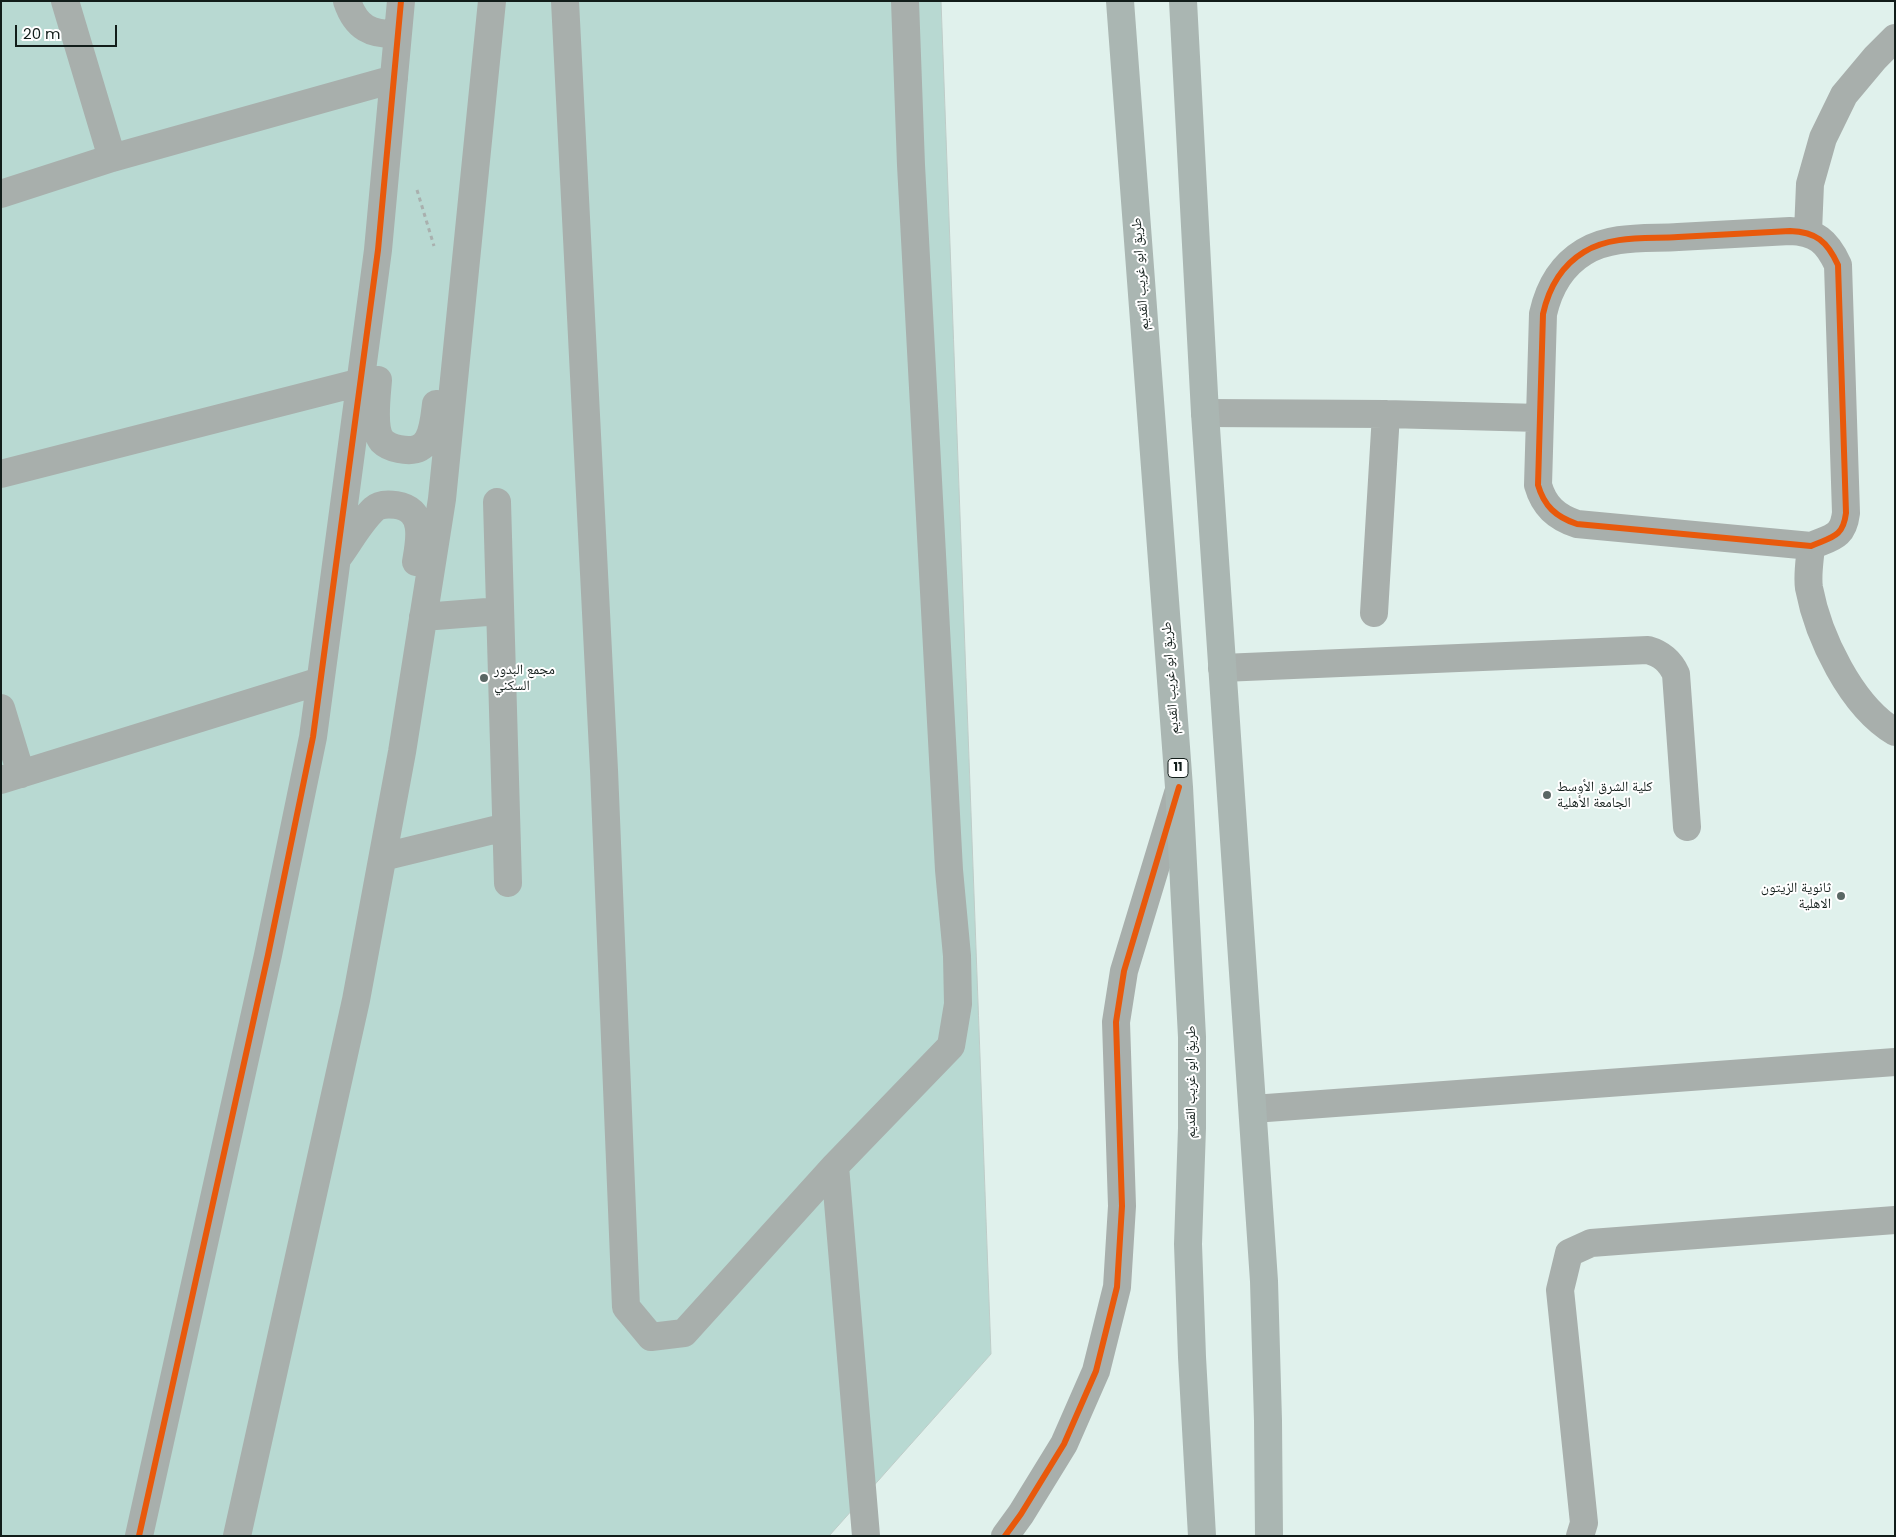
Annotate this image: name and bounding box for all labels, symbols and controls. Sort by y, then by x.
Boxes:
scale bar [18,15,120,47]
text: 20 m [23,23,61,44]
street label: طريق ابو غريب القديم [1129,217,1153,331]
street label: طريق ابو غريب القديم [1159,621,1183,735]
place label: مجمع البدور السكني [494,662,555,694]
marker: مجمع البدور السكني [478,672,490,684]
road number: 11 [1168,758,1188,778]
place label: كلية الشرق الأوسط الجامعة الأهلية [1557,779,1653,812]
marker: كلية الشرق الأوسط الجامعة الأهلية [1541,789,1553,801]
place label: ثانوية الزيتون الاهلية [1761,880,1831,912]
marker: ثانوية الزيتون الاهلية [1835,890,1847,902]
street label: طريق ابو غريب القديم [1183,1025,1199,1139]

